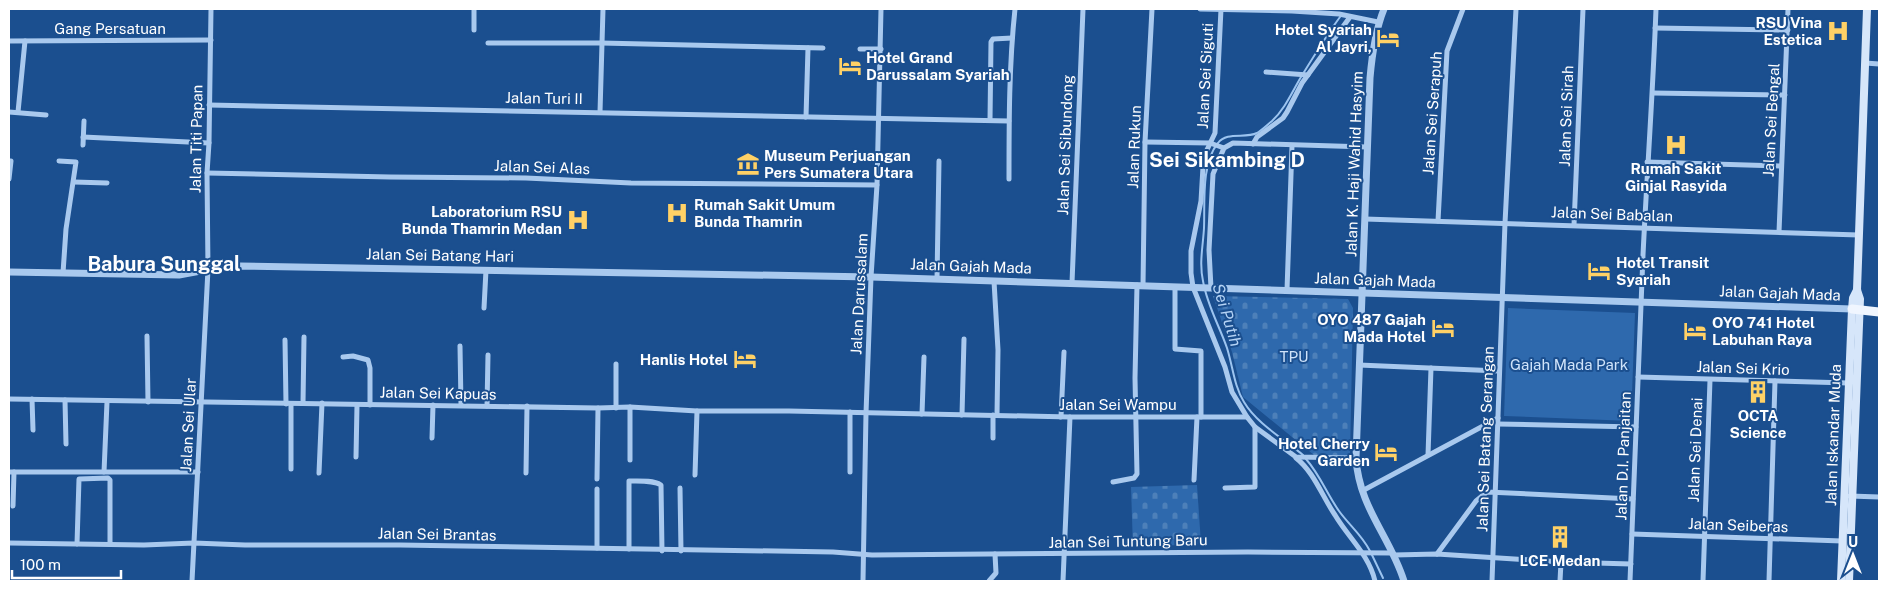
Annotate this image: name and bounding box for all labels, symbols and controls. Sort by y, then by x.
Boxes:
place label: RSU Vina Estetica [1755,14,1822,48]
hospital icon: RSU Vina Estetica [1825,18,1851,44]
street label: Gang Persatuan [54,20,166,37]
place label: Hotel Syariah Al Jayri, [1275,21,1372,55]
street label: Jalan Sei Siguti [1194,23,1216,129]
hotel icon: Hotel Syariah Al Jayri, [1375,25,1401,51]
place label: Hotel Grand Darussalam Syariah [866,49,1010,83]
street label: Jalan Sei Serapuh [1419,51,1445,175]
hotel icon: Hotel Grand Darussalam Syariah [837,53,863,79]
street label: Jalan Sei Bengal [1760,62,1782,178]
street label: Jalan Sei Sirah [1556,65,1576,167]
street label: Jalan K. Haji Wahid Hasyim [1342,71,1366,257]
street label: Jalan Sei Sibundong [1054,74,1076,216]
street label: Jalan Titi Papan [187,85,205,193]
street label: Jalan Turi II [505,89,583,107]
street label: Jalan Rukun [1124,105,1144,189]
hospital icon: Rumah Sakit Ginjal Rasyida [1663,132,1689,158]
place label: Museum Perjuangan Pers Sumatera Utara [764,147,913,181]
district label: Sei Sikambing D [1149,148,1305,172]
museum icon: Museum Perjuangan Pers Sumatera Utara [735,151,761,177]
street label: Jalan Sei Alas [494,157,590,177]
place label: Rumah Sakit Ginjal Rasyida [1625,160,1727,194]
place label: Rumah Sakit Umum Bunda Thamrin [694,196,835,230]
hospital icon: Rumah Sakit Umum Bunda Thamrin [664,200,690,226]
place label: Laboratorium RSU Bunda Thamrin Medan [402,203,562,237]
street label: Jalan Sei Babalan [1551,203,1673,225]
hospital icon: Laboratorium RSU Bunda Thamrin Medan [565,207,591,233]
street label: Jalan Darussalam [847,233,871,355]
street label: Jalan Sei Batang Hari [366,245,514,265]
district label: Babura Sunggal [87,252,241,276]
place label: Hotel Transit Syariah [1616,254,1709,288]
street label: Jalan Gajah Mada [910,255,1032,277]
hotel icon: Hotel Transit Syariah [1586,258,1612,284]
street label: Jalan Gajah Mada [1314,269,1436,291]
water label: Sei Putih [1208,281,1246,349]
street label: Jalan Gajah Mada [1719,282,1841,304]
place label: OYO 487 Gajah Mada Hotel [1317,311,1426,345]
place label: OYO 741 Hotel Labuhan Raya [1712,314,1815,348]
hotel icon: OYO 487 Gajah Mada Hotel [1430,315,1456,341]
hotel icon: OYO 741 Hotel Labuhan Raya [1682,318,1708,344]
hotel icon: Hanlis Hotel [732,346,758,372]
street label: Jalan Sei Batang Serangan [1473,346,1497,532]
park label: TPU [1280,348,1308,365]
place label: Hanlis Hotel [640,351,728,368]
park label: Gajah Mada Park [1510,356,1628,373]
street label: Jalan Sei Krio [1696,358,1790,378]
street label: Jalan Iskandar Muda [1822,364,1844,506]
street label: Jalan Sei Ular [177,377,199,472]
building icon: OCTA Science [1745,379,1771,405]
street label: Jalan Sei Kapuas [379,383,497,403]
street label: Jalan D.I. Panjaitan [1612,391,1634,521]
street label: Jalan Sei Wampu [1059,396,1177,413]
street label: Jalan Sei Denai [1685,397,1705,503]
place label: OCTA Science [1730,407,1786,441]
place label: Hotel Cherry Garden [1278,435,1371,469]
hotel icon: Hotel Cherry Garden [1373,439,1399,465]
street label: Jalan Seiberas [1688,515,1788,535]
street label: Jalan Sei Brantas [377,524,497,544]
building icon: LCE Medan [1547,524,1573,550]
north arrow [1828,530,1878,580]
street label: Jalan Sei Tuntung Baru [1048,531,1208,551]
text: U [1848,534,1858,550]
scale bar [12,548,121,580]
place label: LCE Medan [1520,552,1600,569]
text: 100 m [20,556,61,573]

